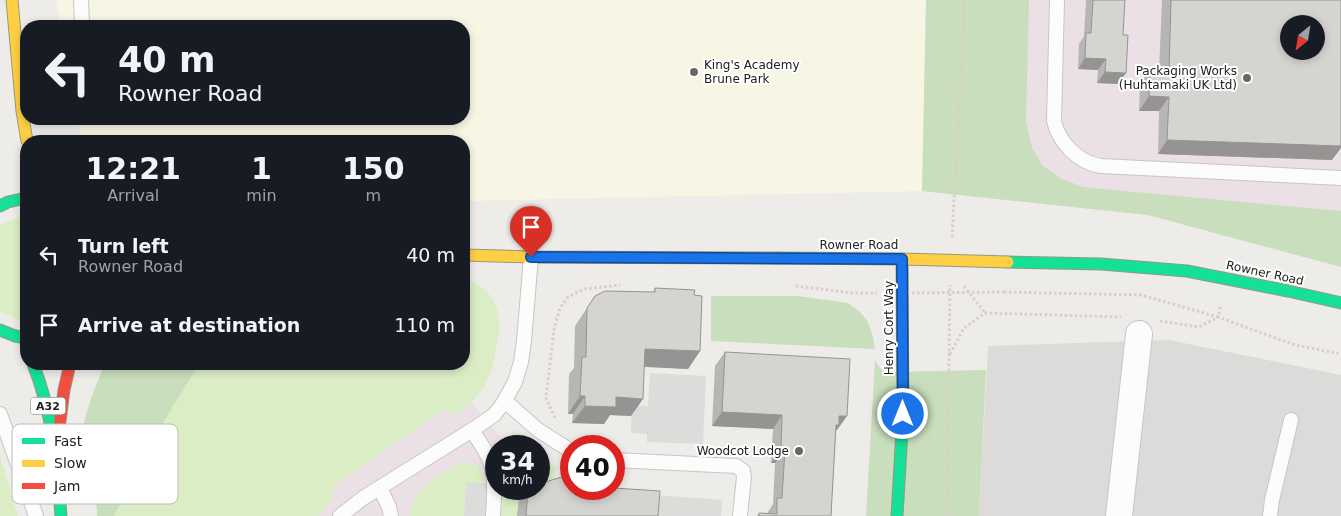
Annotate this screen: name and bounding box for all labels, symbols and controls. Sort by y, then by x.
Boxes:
north arrow [1280,15,1325,60]
map controls [1280,15,1325,60]
icon: left [35,40,100,105]
text: 40 m [118,40,215,80]
place label: King's Academy Brune Park [704,58,800,86]
place label: Packaging Works (Huhtamaki UK Ltd) [1119,64,1237,92]
marker: King's Academy Brune Park [688,66,700,78]
marker: Packaging Works (Huhtamaki UK Ltd) [1241,72,1253,84]
text: Rowner Road [118,81,262,106]
text: 12:21 [85,151,181,186]
text: 1 [251,151,272,186]
text: 150 [342,151,405,186]
text: Arrival [107,186,159,205]
text: min [246,186,277,205]
text: m [365,186,381,205]
pin [510,206,552,257]
icon: arrive [517,213,545,241]
text: Turn left [78,235,169,257]
street label: Rowner Road [820,238,898,252]
icon: left [35,241,63,269]
text: 40 m [406,244,455,266]
text: Rowner Road [78,257,183,276]
street label: Rowner Road [1225,258,1305,288]
street label: Henry Cort Way [882,281,896,375]
icon: arrive [35,311,63,339]
text: Arrive at destination [78,314,300,336]
text: 110 m [394,314,455,336]
position arrow [876,387,928,439]
road number: A32 [30,398,66,414]
legend [12,424,178,504]
text: Fast [54,433,83,449]
speed limit sign: 40 [560,435,625,500]
place label: Woodcot Lodge [697,444,789,458]
marker: Woodcot Lodge [793,445,805,457]
text: 34 [500,447,535,476]
text: Slow [54,455,87,471]
text: km/h [502,473,533,487]
text: Jam [53,478,80,494]

